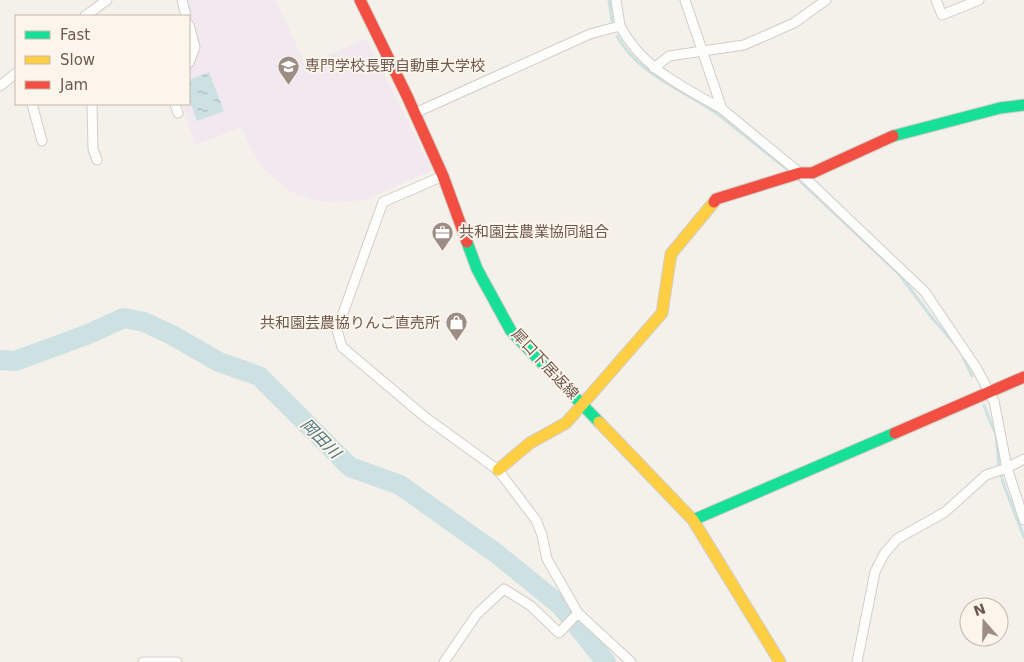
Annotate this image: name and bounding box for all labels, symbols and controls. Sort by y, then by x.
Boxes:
legend [15,15,190,105]
text: Fast [60,26,90,44]
text: Slow [60,51,95,69]
school or university icon: 専門学校長野自動車大学校 [277,54,301,85]
place label: 専門学校長野自動車大学校 [305,57,485,75]
text: Jam [59,76,88,94]
office icon: 共和園芸農業協同組合 [431,220,455,251]
place label: 共和園芸農業協同組合 [459,223,609,241]
shop icon: 共和園芸農協りんご直売所 [444,311,468,342]
place label: 共和園芸農協りんご直売所 [260,314,440,332]
street label: 犀口下居返線 [508,325,582,403]
water label: 岡田川 [297,415,346,463]
north arrow [959,597,1009,647]
text: N [971,600,988,619]

